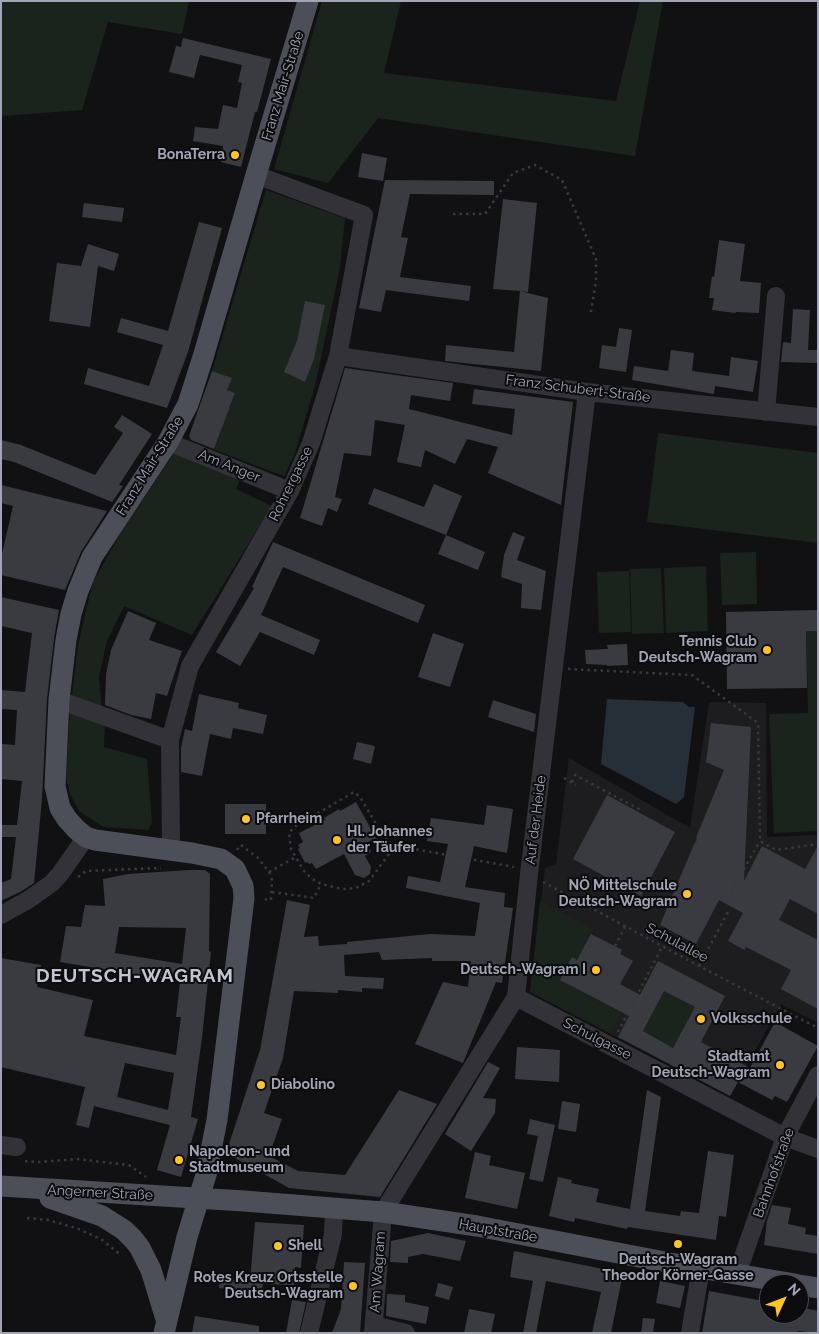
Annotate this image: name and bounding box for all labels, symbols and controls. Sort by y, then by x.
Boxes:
street label: Franz Mair-Straße [258,29,308,143]
place label: BonaTerra [157,147,225,163]
marker: BonaTerra [229,149,241,161]
street label: Franz Schubert-Straße [505,372,651,406]
street label: Franz Mair-Straße [113,413,187,519]
street label: Rohrergasse [266,444,316,524]
street label: Am Anger [196,446,262,486]
place label: Tennis Club Deutsch-Wagram [639,634,757,666]
marker: Tennis Club Deutsch-Wagram [761,644,773,656]
street label: Auf der Heide [522,774,550,866]
place label: Pfarrheim [256,811,322,827]
marker: Pfarrheim [240,813,252,825]
place label: Hl. Johannes der Täufer [347,824,432,856]
marker: Hl. Johannes der Täufer [331,834,343,846]
place label: NÖ Mittelschule Deutsch-Wagram [559,878,677,910]
marker: NÖ Mittelschule Deutsch-Wagram [681,888,693,900]
street label: Schulallee [643,920,711,966]
place label: Deutsch-Wagram I [460,962,586,978]
marker: Deutsch-Wagram I [590,964,602,976]
district label: DEUTSCH-WAGRAM [34,965,236,987]
place label: Volksschule [711,1011,792,1027]
marker: Volksschule [695,1013,707,1025]
street label: Schulgasse [560,1015,634,1063]
place label: Stadtamt Deutsch-Wagram [652,1049,770,1082]
marker: Stadtamt Deutsch-Wagram [774,1059,786,1071]
place label: Diabolino [271,1077,335,1093]
marker: Diabolino [255,1079,267,1091]
street label: Bahnhofstraße [750,1126,798,1220]
place label: Napoleon- und Stadtmuseum [189,1144,290,1176]
marker: Napoleon- und Stadtmuseum [173,1154,185,1166]
street label: Angerner Straße [47,1182,153,1204]
street label: Hauptstraße [457,1216,539,1246]
street label: Am Wagram [367,1231,389,1313]
place label: Shell [288,1238,322,1254]
marker: Deutsch-Wagram Theodor Körner-Gasse [672,1238,684,1250]
marker: Shell [272,1240,284,1252]
place label: Deutsch-Wagram Theodor Körner-Gasse [602,1252,754,1284]
place label: Rotes Kreuz Ortsstelle Deutsch-Wagram [194,1270,343,1302]
north arrow [759,1274,809,1324]
marker: Rotes Kreuz Ortsstelle Deutsch-Wagram [347,1280,359,1292]
text: N [785,1280,804,1299]

